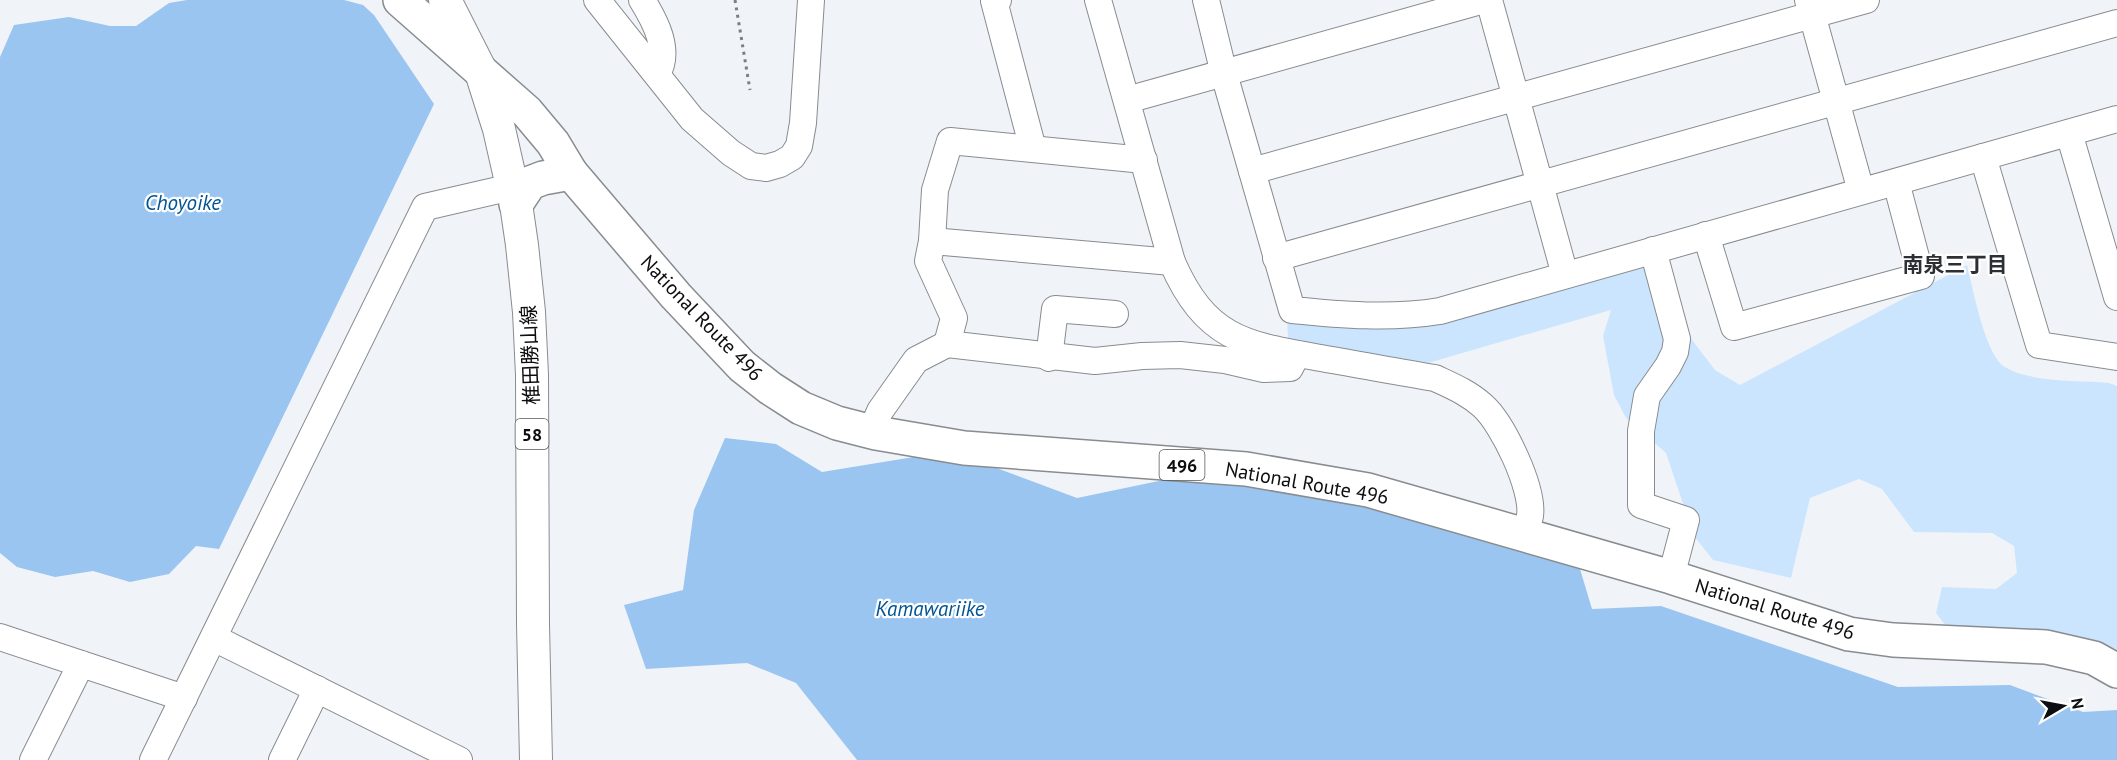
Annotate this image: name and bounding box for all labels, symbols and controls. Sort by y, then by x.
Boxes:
water label: Choyoike [145,189,221,216]
street label: National Route 496 [635,249,769,387]
district label: 南泉三丁目 [1903,251,2008,278]
street label: 椎田勝山線 [515,305,545,405]
road number: 58 [516,419,548,449]
road number: 496 [1160,450,1204,480]
street label: National Route 496 [1223,456,1391,510]
street label: National Route 496 [1692,572,1858,646]
water label: Kamawariike [876,595,985,622]
north arrow [2033,676,2093,736]
text: N [2067,696,2089,710]

